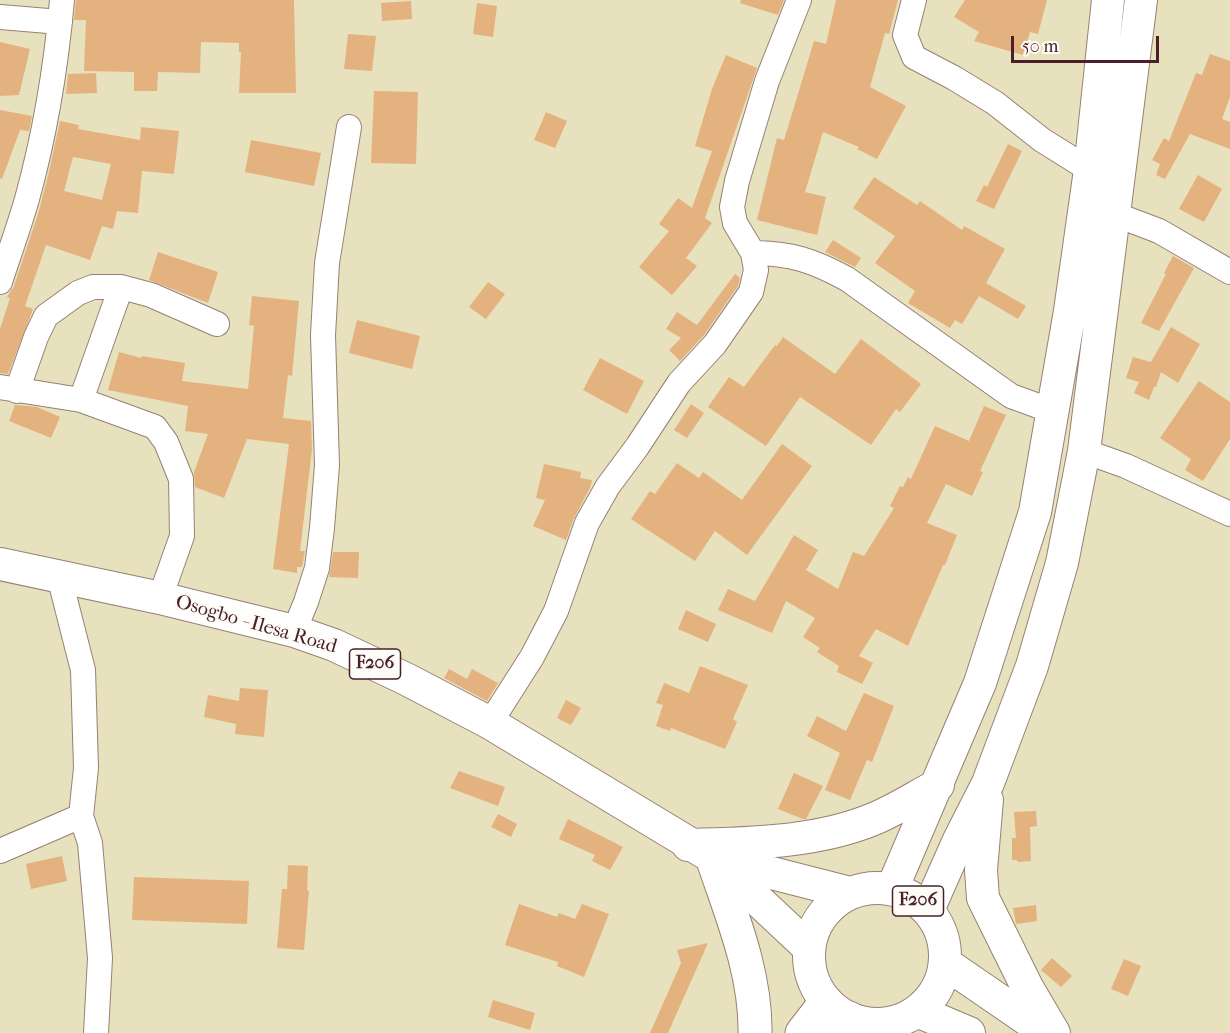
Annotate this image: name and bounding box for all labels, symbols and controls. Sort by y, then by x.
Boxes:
scale bar [1014,24,1162,62]
text: 50 m [1022,36,1058,57]
street label: Osogbo - Ilesa Road [172,590,340,660]
road number: F206 [350,649,400,679]
road number: F206 [892,886,944,916]

